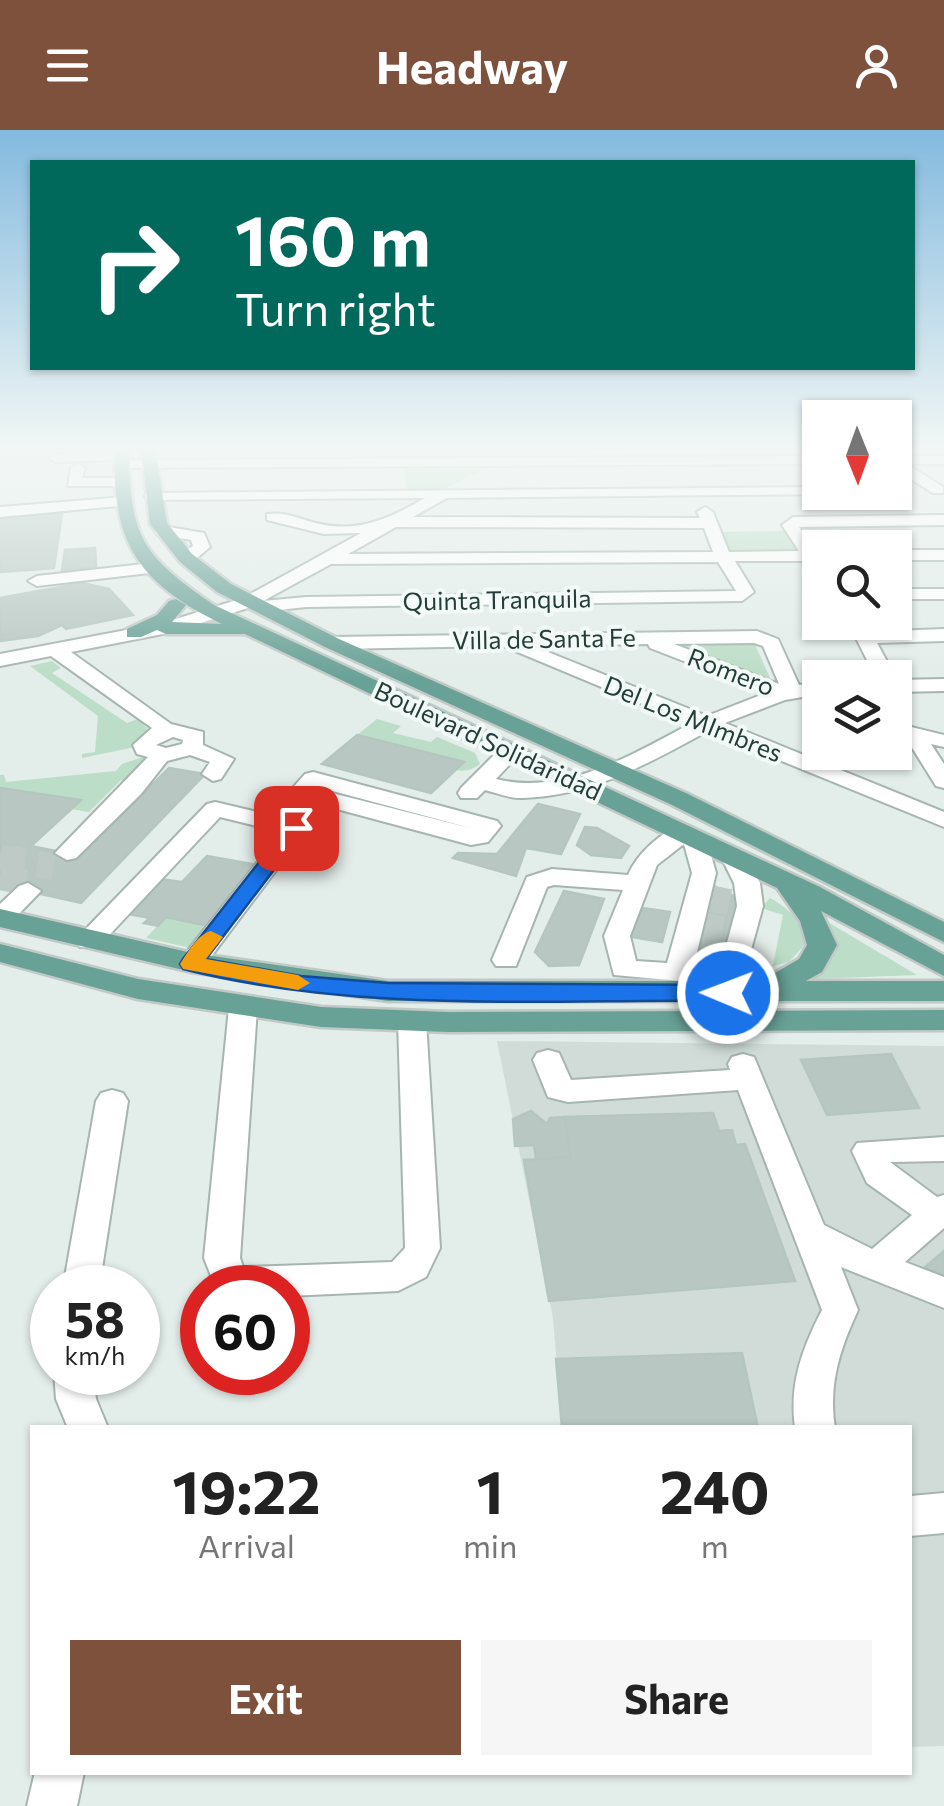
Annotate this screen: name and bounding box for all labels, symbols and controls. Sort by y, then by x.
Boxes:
icon: menu [40,38,95,93]
text: Headway [376,38,568,93]
icon: person [849,38,904,93]
text: 160 m [235,195,431,280]
icon: right [70,200,200,330]
text: Turn right [235,280,436,335]
north arrow [802,400,912,510]
map controls [802,400,912,770]
button: search [802,530,912,640]
street label: Quinta Tranquila [402,582,592,616]
street label: Villa de Santa Fe [452,621,636,655]
street label: Romero [684,641,779,701]
button: layers [802,660,912,770]
street label: Del Los MImbres [600,669,787,767]
street label: Boulevard Solidaridad [370,674,607,806]
pin [254,786,339,871]
icon: arrive [269,801,324,856]
position arrow [676,941,780,1045]
speed limit sign: 60 [180,1265,310,1395]
text: 58 [65,1287,125,1348]
text: km/h [65,1340,125,1370]
text: 19:22 [172,1453,321,1526]
text: 1 [477,1453,504,1526]
text: 240 [660,1453,770,1526]
text: Arrival [198,1525,295,1565]
text: min [463,1525,517,1565]
text: m [701,1525,729,1565]
button: Exit [70,1640,461,1755]
button: Share [481,1640,872,1755]

